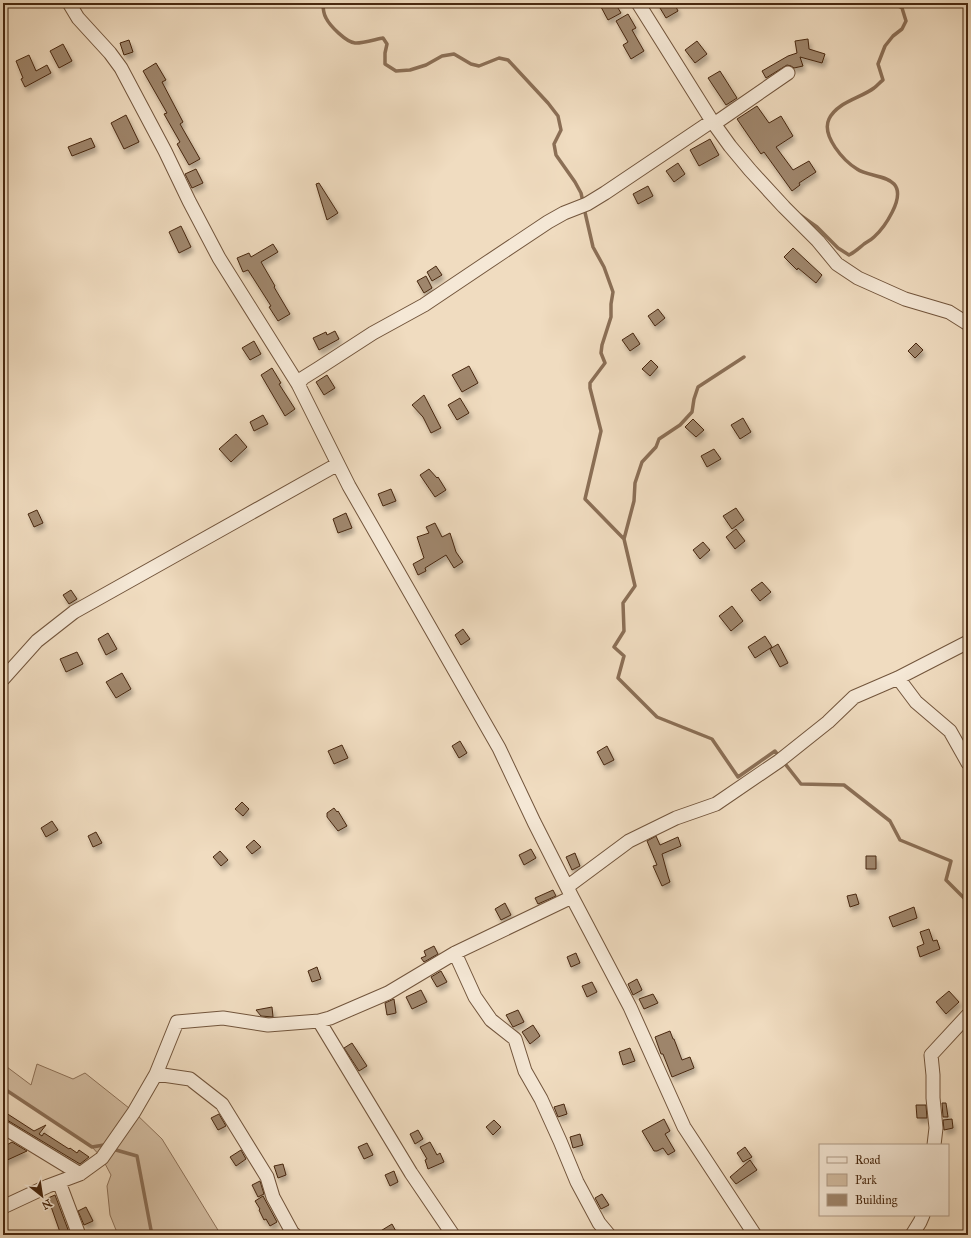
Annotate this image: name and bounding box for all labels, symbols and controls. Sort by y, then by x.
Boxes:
legend [819,1144,949,1216]
text: Road [855,1153,881,1167]
text: Park [855,1173,877,1187]
north arrow [22,1176,62,1216]
text: Building [855,1193,898,1208]
text: N [39,1196,54,1213]

